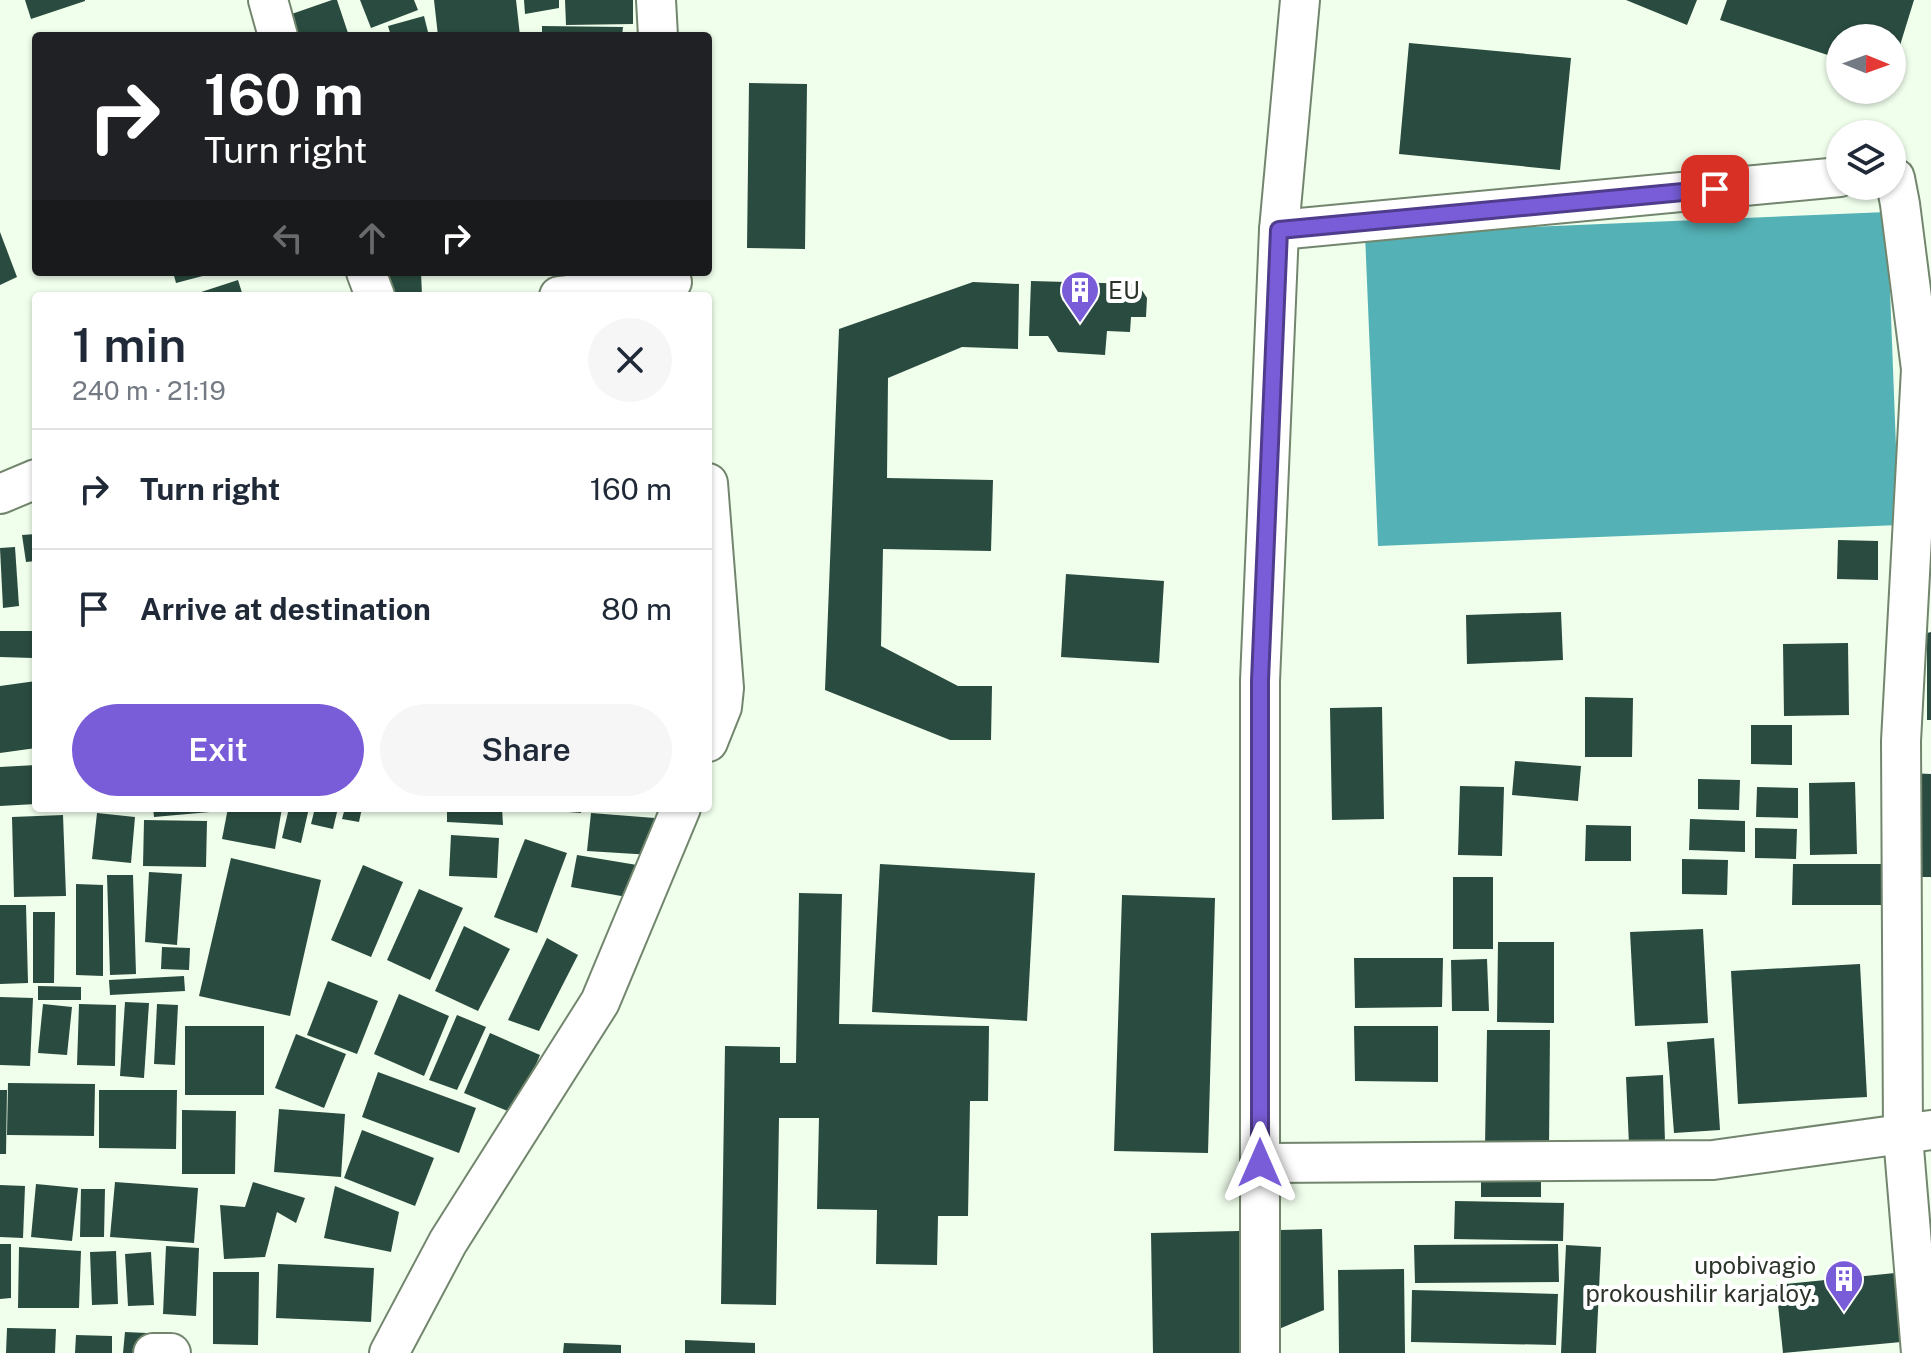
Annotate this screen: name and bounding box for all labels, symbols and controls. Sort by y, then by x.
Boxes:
north arrow [1826,24,1906,104]
map controls [1826,24,1906,200]
text: 160 m [204,62,364,128]
icon: right [72,64,176,168]
button: layers [1826,120,1906,200]
text: Turn right [204,129,367,171]
pin [1681,155,1749,223]
icon: arrive [1693,167,1737,211]
icon: left [266,216,310,260]
icon: ahead [350,216,394,260]
icon: right [434,216,478,260]
building icon: EU [1059,269,1101,324]
place label: EU [1108,276,1140,304]
text: 1 min [72,316,186,373]
button: close [588,318,672,402]
text: 240 m · 21:19 [72,375,226,406]
icon: right [72,467,116,511]
text: Turn right [140,471,280,507]
text: 160 m [590,471,672,507]
icon: arrive [72,587,116,631]
text: Arrive at destination [140,591,431,627]
text: 80 m [601,591,672,627]
button: Exit [72,704,364,796]
button: Share [380,704,672,796]
position arrow [1218,1121,1302,1205]
place label: upobivagio prokoushilir karjaloy. [1586,1251,1816,1307]
building icon: upobivagio prokoushilir karjaloy. [1823,1258,1865,1313]

